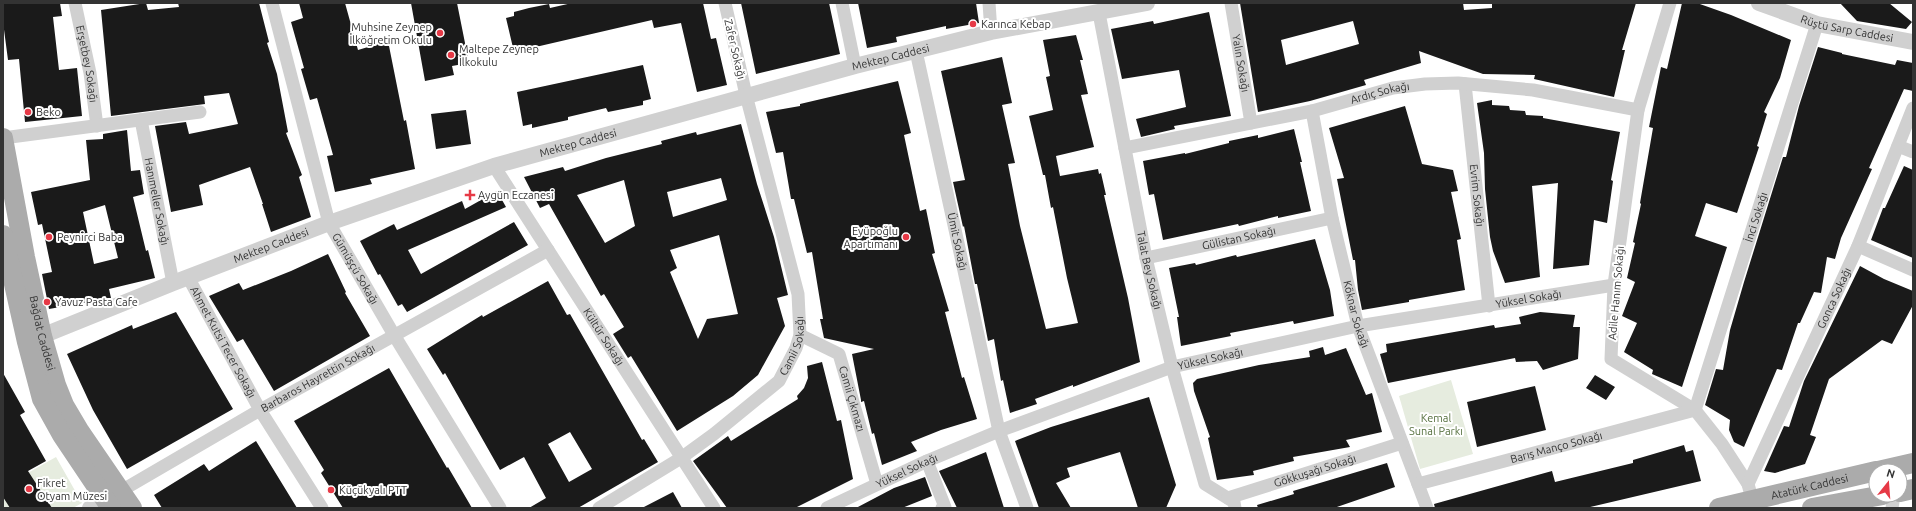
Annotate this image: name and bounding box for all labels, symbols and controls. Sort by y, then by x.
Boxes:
street label: Rüştü Sarp Caddesi [1799,13,1894,44]
street label: Zafer Sokağı [722,18,748,80]
place label: Karınca Kebap [981,18,1051,30]
marker: Karınca Kebap [968,19,978,29]
place label: Muhsine Zeynep İlköğretim Okulu [349,21,432,46]
street label: Erşetbey Sokağı [74,24,100,103]
marker: Muhsine Zeynep İlköğretim Okulu [435,28,445,38]
street label: Yalın Sokağı [1230,33,1252,93]
street label: Mektep Caddesi [851,42,930,73]
place label: Maltepe Zeynep İlkokulu [459,43,539,68]
marker: Maltepe Zeynep İlkokulu [446,50,456,60]
street label: Ardıç Sokağı [1349,80,1410,106]
place label: Beko [36,106,61,118]
marker: Beko [23,107,33,117]
street label: Mektep Caddesi [538,126,618,159]
street label: Hanımeller Sokağı [143,157,171,246]
street label: Evrim Sokağı [1468,164,1486,227]
place label: Aygün Eczanesi [478,189,554,201]
marker: Aygün Eczanesi [465,190,475,200]
street label: İnci Sokağı [1742,191,1770,244]
street label: Ümit Sokağı [945,211,970,272]
street label: Gülistan Sokağı [1201,224,1277,252]
street label: Mektep Caddesi [232,225,310,265]
place label: Eyüpoğlu Apartımanı [843,225,898,250]
street label: Talat Bey Sokağı [1135,230,1164,311]
place label: Peynirci Baba [57,231,123,243]
street label: Gümüşçü Sokağı [330,231,381,306]
marker: Peynirci Baba [44,232,54,242]
marker: Eyüpoğlu Apartımanı [901,232,911,242]
street label: Adile Hanım Sokağı [1606,245,1626,341]
street label: Gonca Sokağı [1815,266,1853,330]
street label: Köknar Sokağı [1341,279,1372,350]
street label: Ahmet Kutsi Tecer Sokağı [188,284,258,400]
street label: Yüksel Sokağı [1495,288,1562,310]
street label: Bağdat Caddesi [27,294,58,372]
place label: Yavuz Pasta Cafe [55,296,138,308]
marker: Yavuz Pasta Cafe [42,297,52,307]
street label: Kültür Sokağı [581,306,627,368]
street label: Camii Sokağı [777,316,806,377]
street label: Barbaros Hayrettin Sokağı [259,342,377,414]
street label: Yüksel Sokağı [1176,346,1244,372]
street label: Camii Çıkmazı [837,365,867,433]
park label: Kemal Sunal Parkı [1409,412,1463,437]
street label: Barış Manço Sokağı [1509,429,1604,465]
street label: Yüksel Sokağı [874,451,939,490]
street label: Gökkuşağı Sokağı [1272,452,1357,489]
north arrow [1868,463,1908,503]
text: N [1885,466,1897,480]
street label: Atatürk Caddesi [1770,472,1849,502]
place label: Fikret Otyam Müzesi [37,477,107,502]
marker: Fikret Otyam Müzesi [24,484,34,494]
place label: Küçükyalı PTT [339,484,407,496]
marker: Küçükyalı PTT [326,485,336,495]

